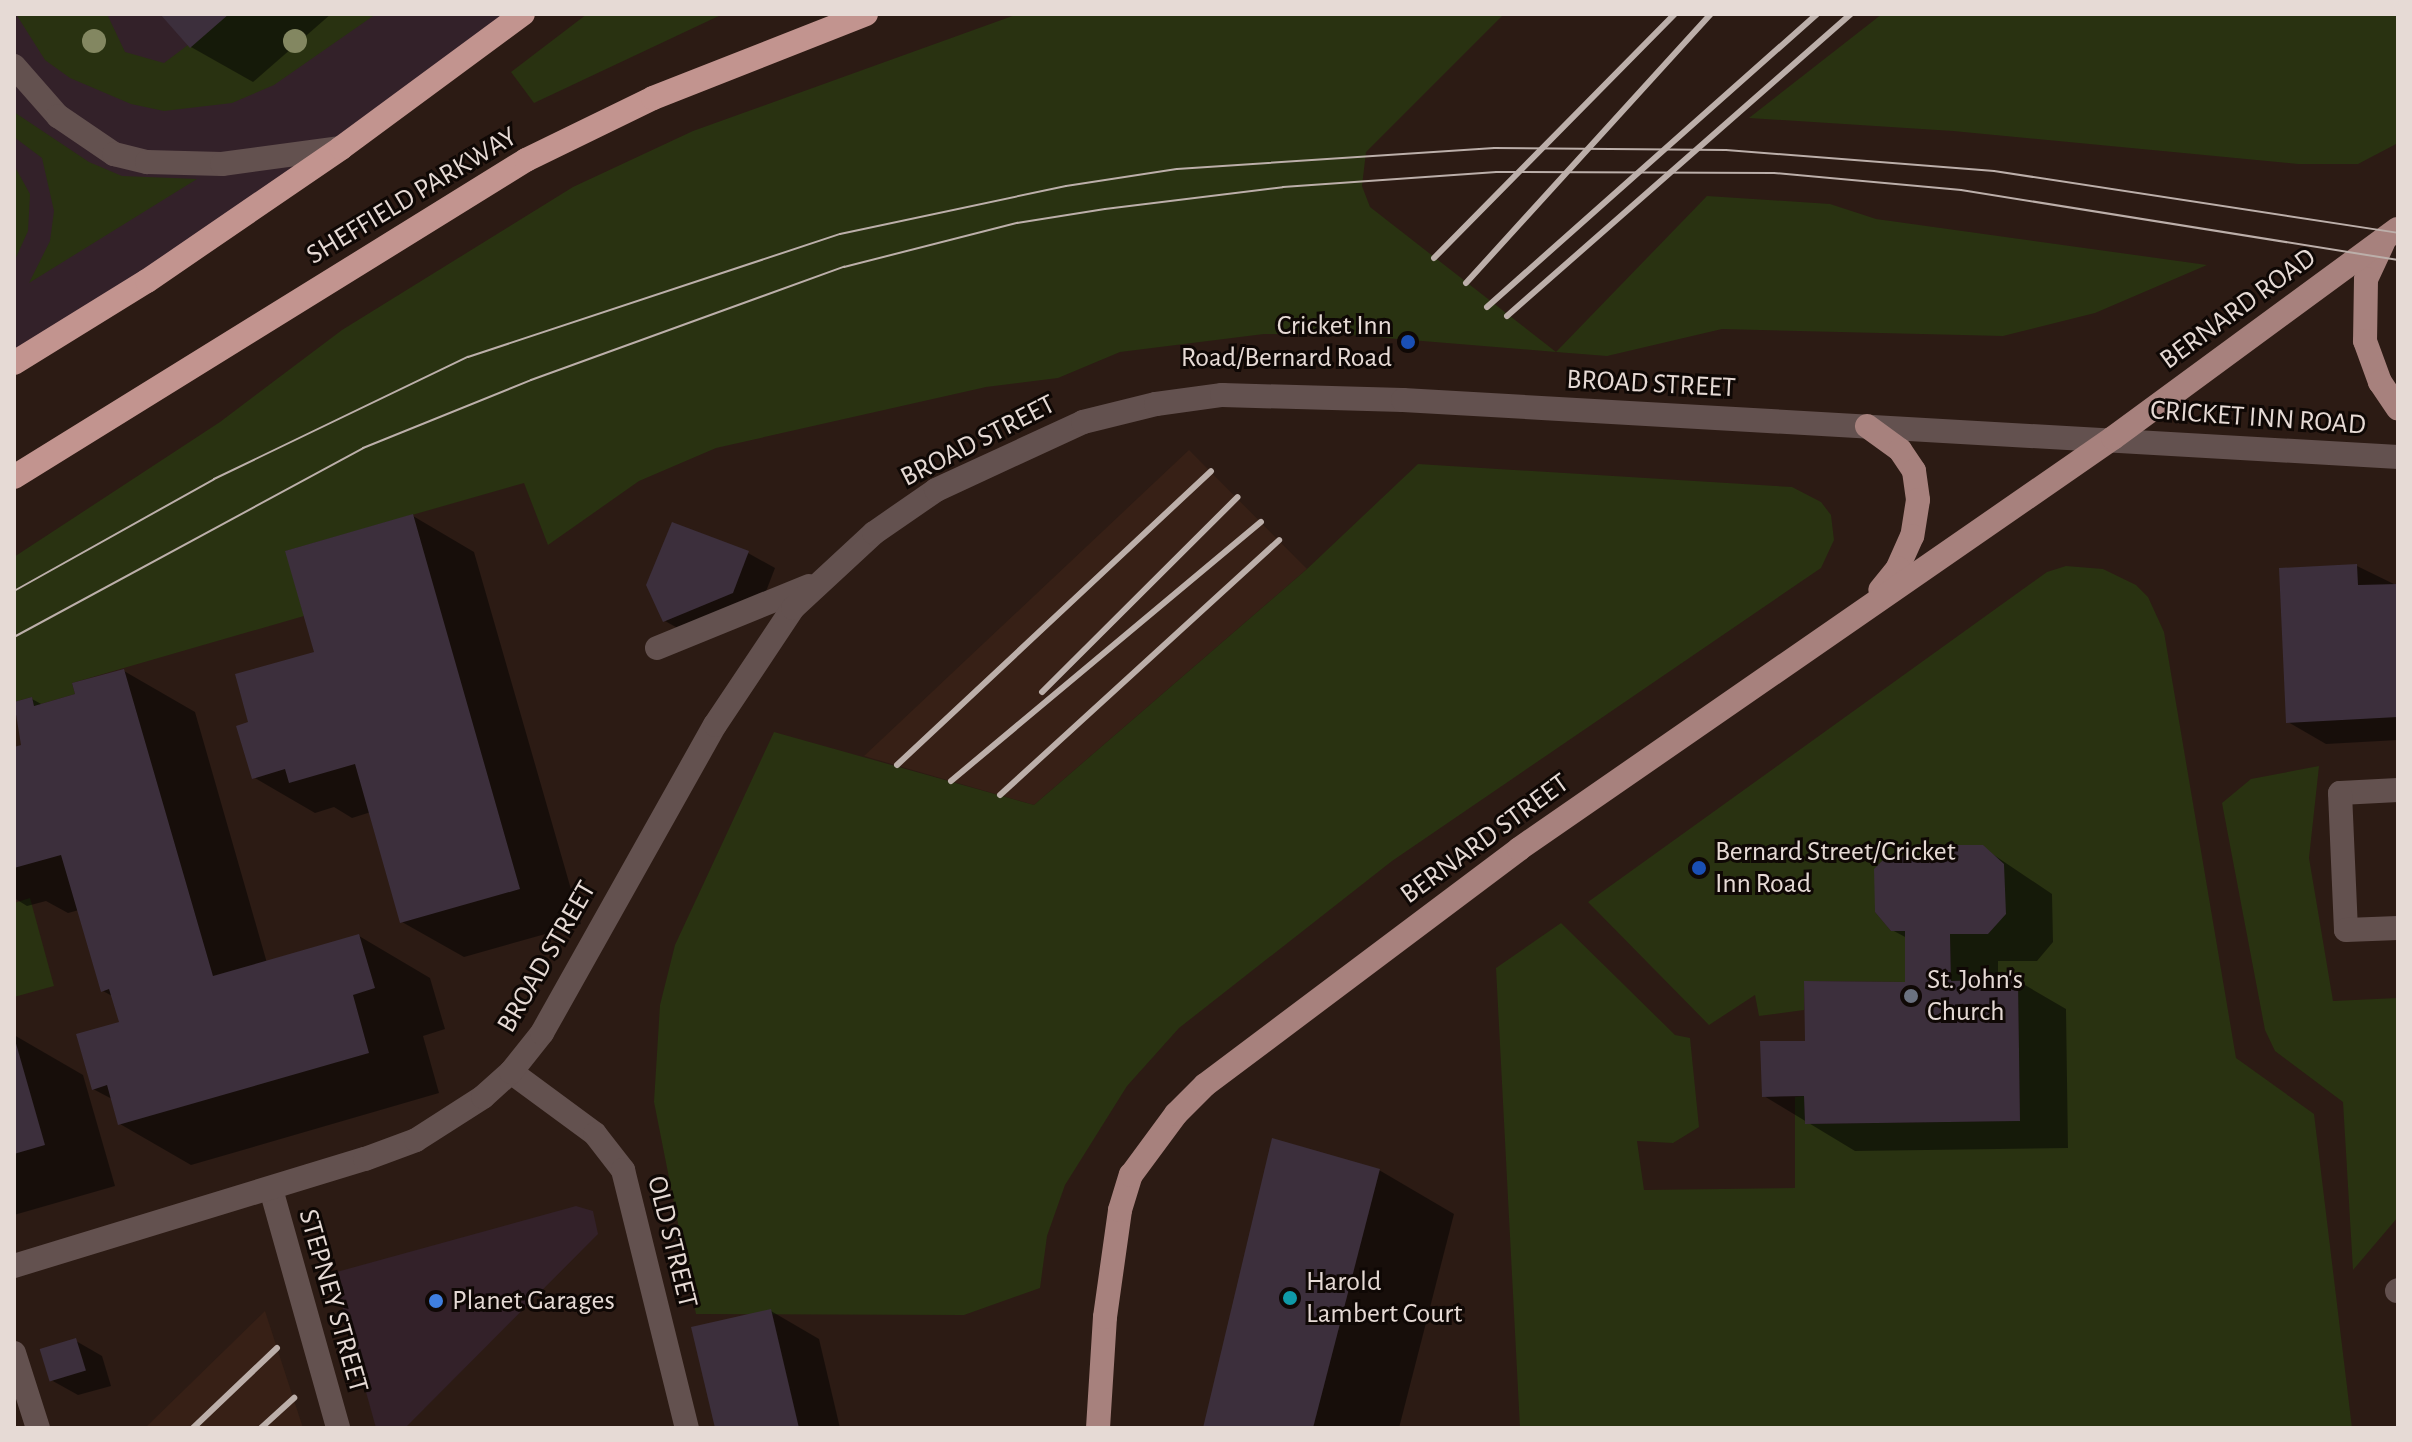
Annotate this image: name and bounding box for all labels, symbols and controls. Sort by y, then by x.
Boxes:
street label: SHEFFIELD PARKWAY [301,120,523,272]
street label: BERNARD ROAD [2153,241,2323,377]
place label: Cricket Inn Road/Bernard Road [1181,309,1392,375]
marker: Cricket Inn Road/Bernard Road [1399,333,1417,351]
street label: BROAD STREET [1566,363,1736,405]
street label: BROAD STREET [895,388,1061,494]
street label: CRICKET INN ROAD [2149,394,2367,442]
street label: BERNARD STREET [1394,767,1576,911]
place label: Bernard Street/Cricket Inn Road [1715,835,1956,901]
marker: Bernard Street/Cricket Inn Road [1690,859,1708,877]
street label: BROAD STREET [490,875,604,1039]
place label: St. John's Church [1927,963,2023,1029]
marker: St. John's Church [1902,987,1920,1005]
street label: OLD STREET [639,1173,705,1311]
street label: STEPNEY STREET [291,1205,375,1397]
place label: Harold Lambert Court [1306,1265,1462,1331]
place label: Planet Garages [452,1284,615,1318]
marker: Harold Lambert Court [1281,1289,1299,1307]
marker: Planet Garages [427,1292,445,1310]

